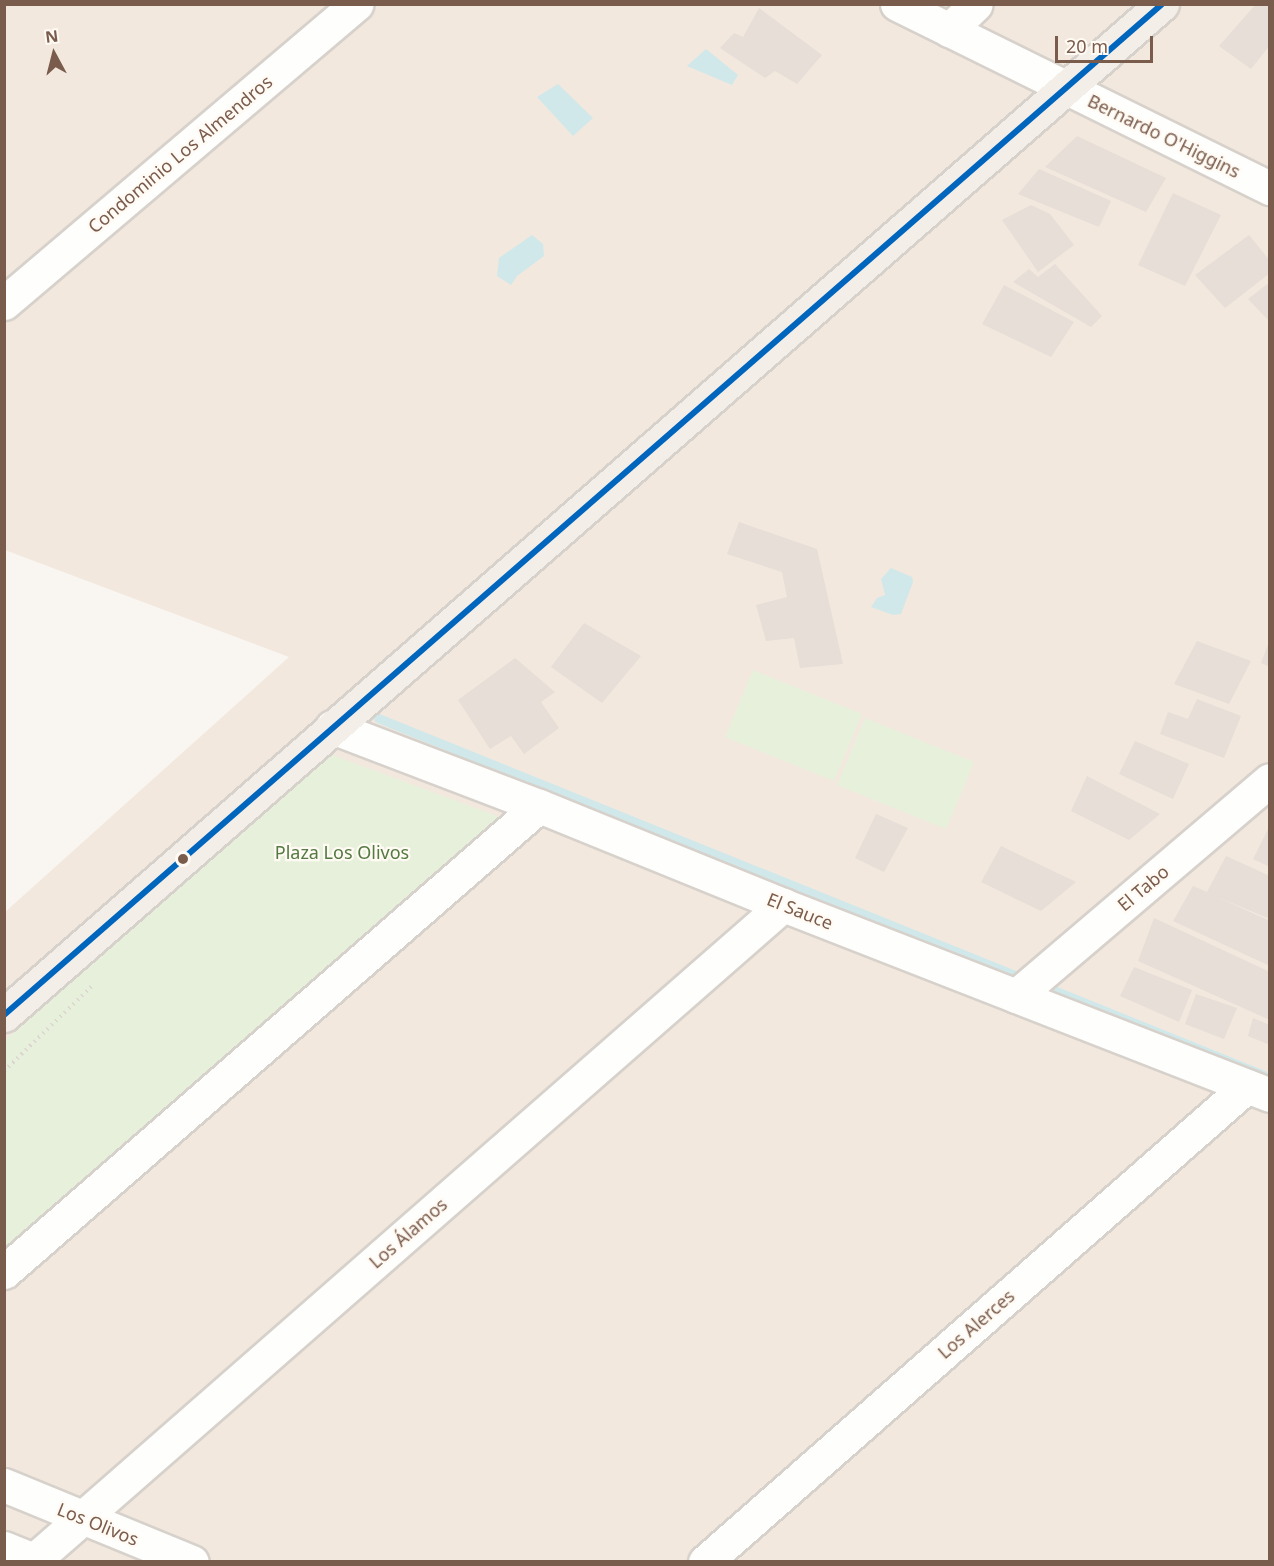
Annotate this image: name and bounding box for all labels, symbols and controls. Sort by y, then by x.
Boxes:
north arrow [24,24,84,84]
text: N [44,24,60,48]
scale bar [1058,24,1156,62]
text: 20 m [1066,34,1108,58]
street label: Condominio Los Almendros [84,71,276,237]
street label: Bernardo O'Higgins [1084,90,1244,182]
park label: Plaza Los Olivos [275,841,409,863]
unlabelled marker [177,853,189,865]
street label: El Tabo [1113,860,1173,916]
street label: El Sauce [764,888,836,934]
street label: Los Álamos [365,1193,451,1273]
street label: Los Alerces [933,1285,1019,1363]
street label: Los Olivos [54,1498,142,1550]

